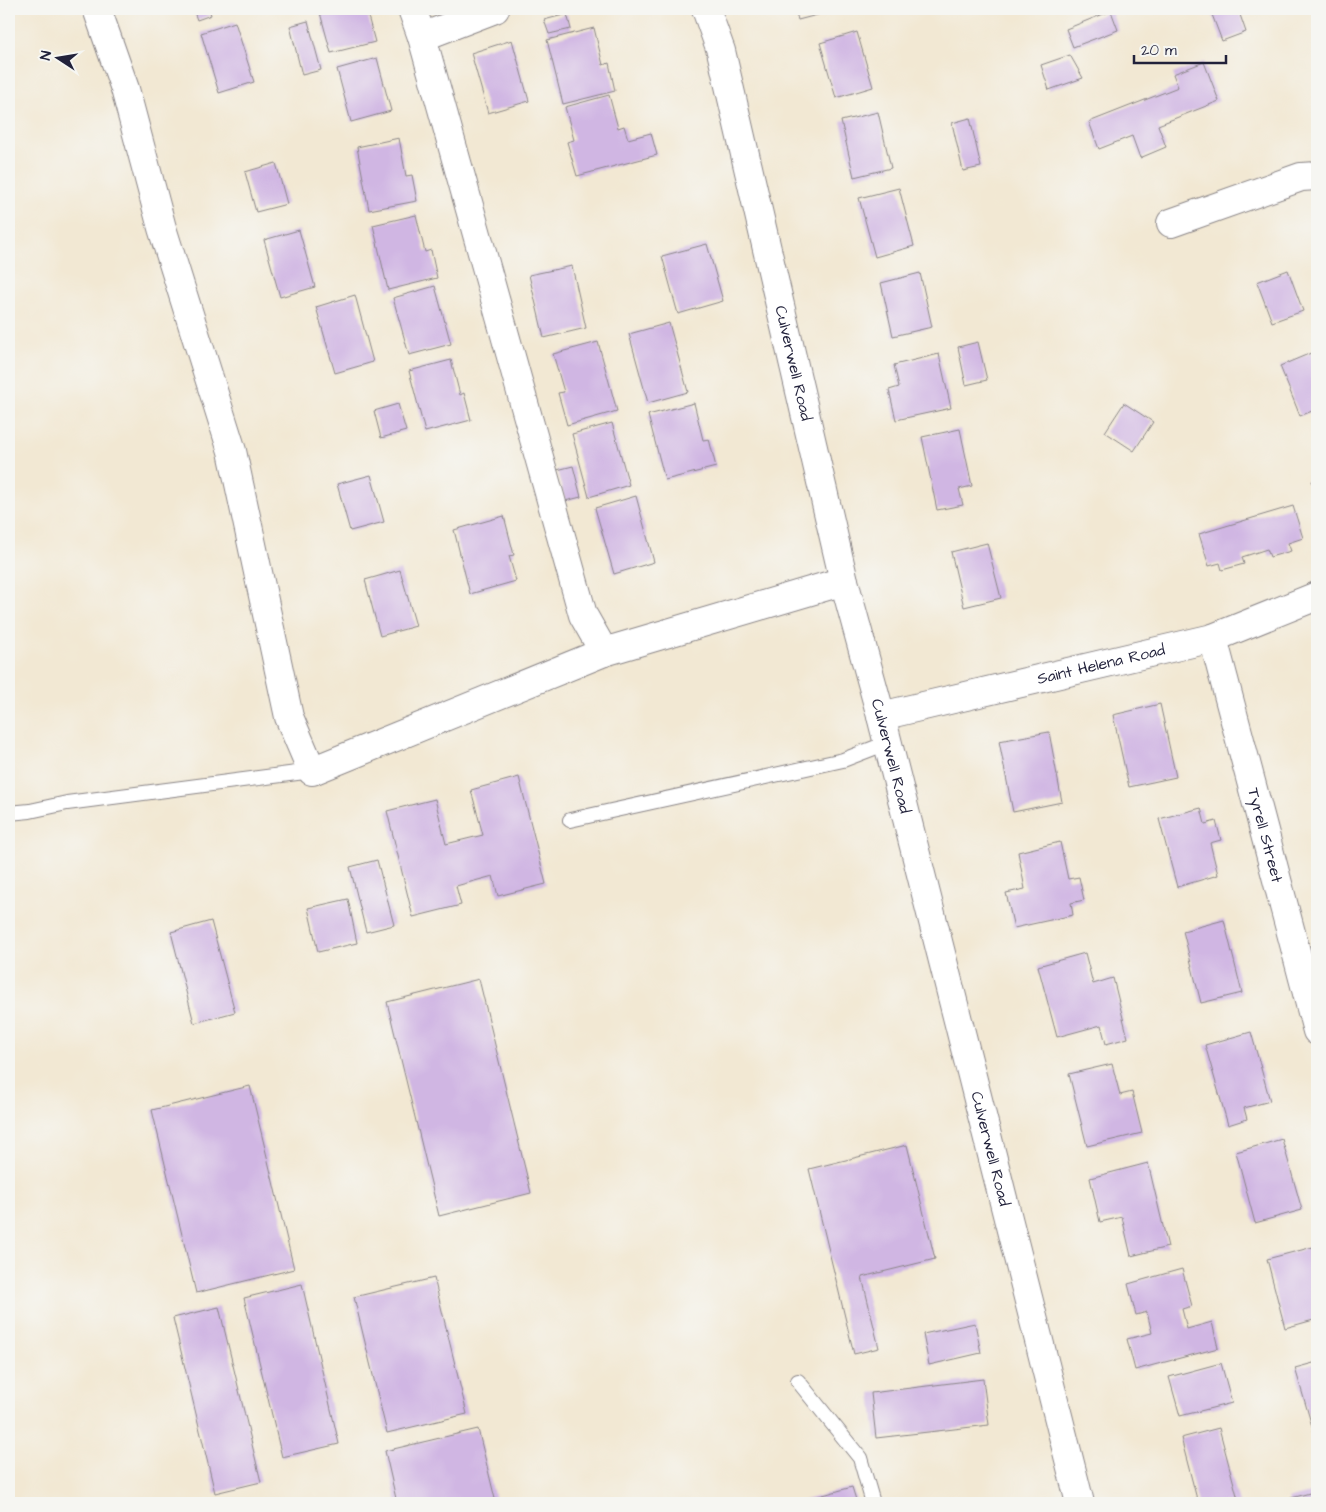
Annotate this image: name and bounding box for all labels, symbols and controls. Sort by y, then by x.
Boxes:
north arrow [32,32,82,82]
scale bar [1134,32,1226,64]
text: 20 m [1141,40,1177,61]
text: N [36,49,57,62]
street label: Culverwell Road [769,303,817,423]
street label: Saint Helena Road [1035,639,1167,690]
street label: Culverwell Road [866,696,916,816]
street label: Tyrell Street [1242,785,1288,885]
street label: Culverwell Road [965,1089,1015,1208]

